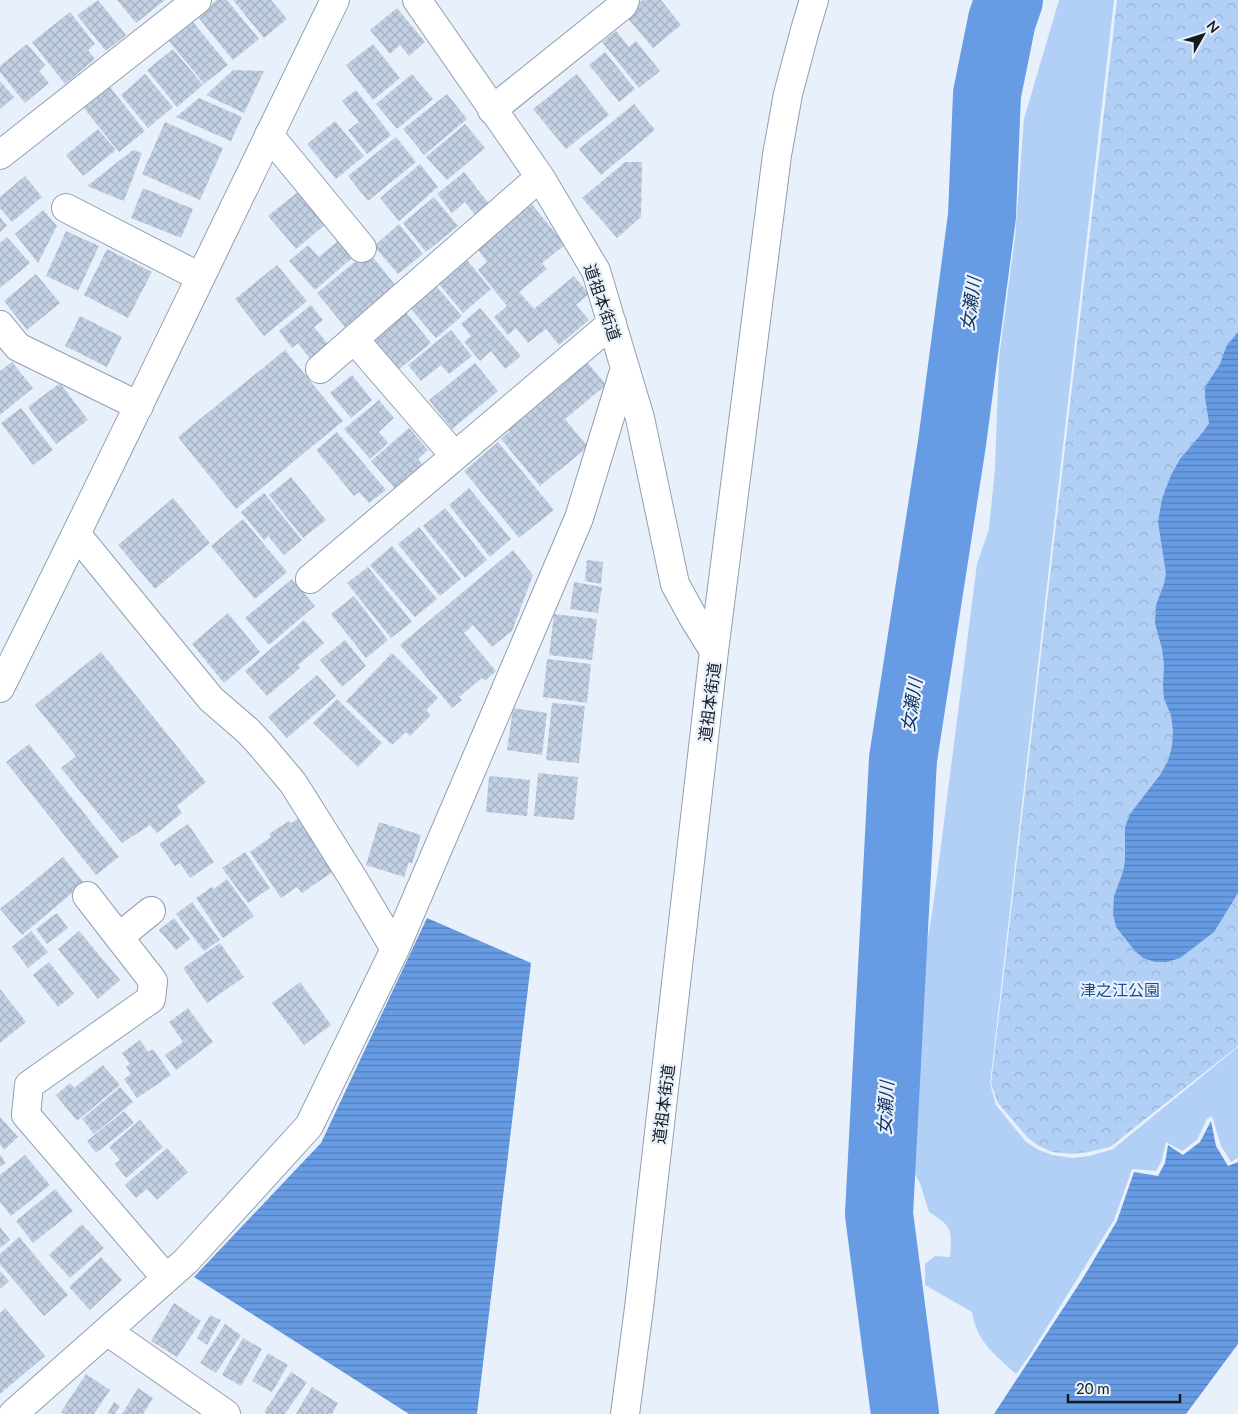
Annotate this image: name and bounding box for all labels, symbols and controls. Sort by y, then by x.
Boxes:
north arrow [1178,10,1228,60]
text: N [1203,17,1223,36]
street label: 道祖本街道 [581,261,625,343]
water label: 女瀬川 [955,274,985,332]
street label: 道祖本街道 [695,661,723,743]
water label: 女瀬川 [896,675,926,733]
park label: 津之江公園 [1080,980,1160,999]
street label: 道祖本街道 [649,1063,677,1145]
water label: 女瀬川 [873,1078,898,1136]
scale bar [1068,1372,1180,1404]
text: 20 m [1076,1379,1110,1397]

